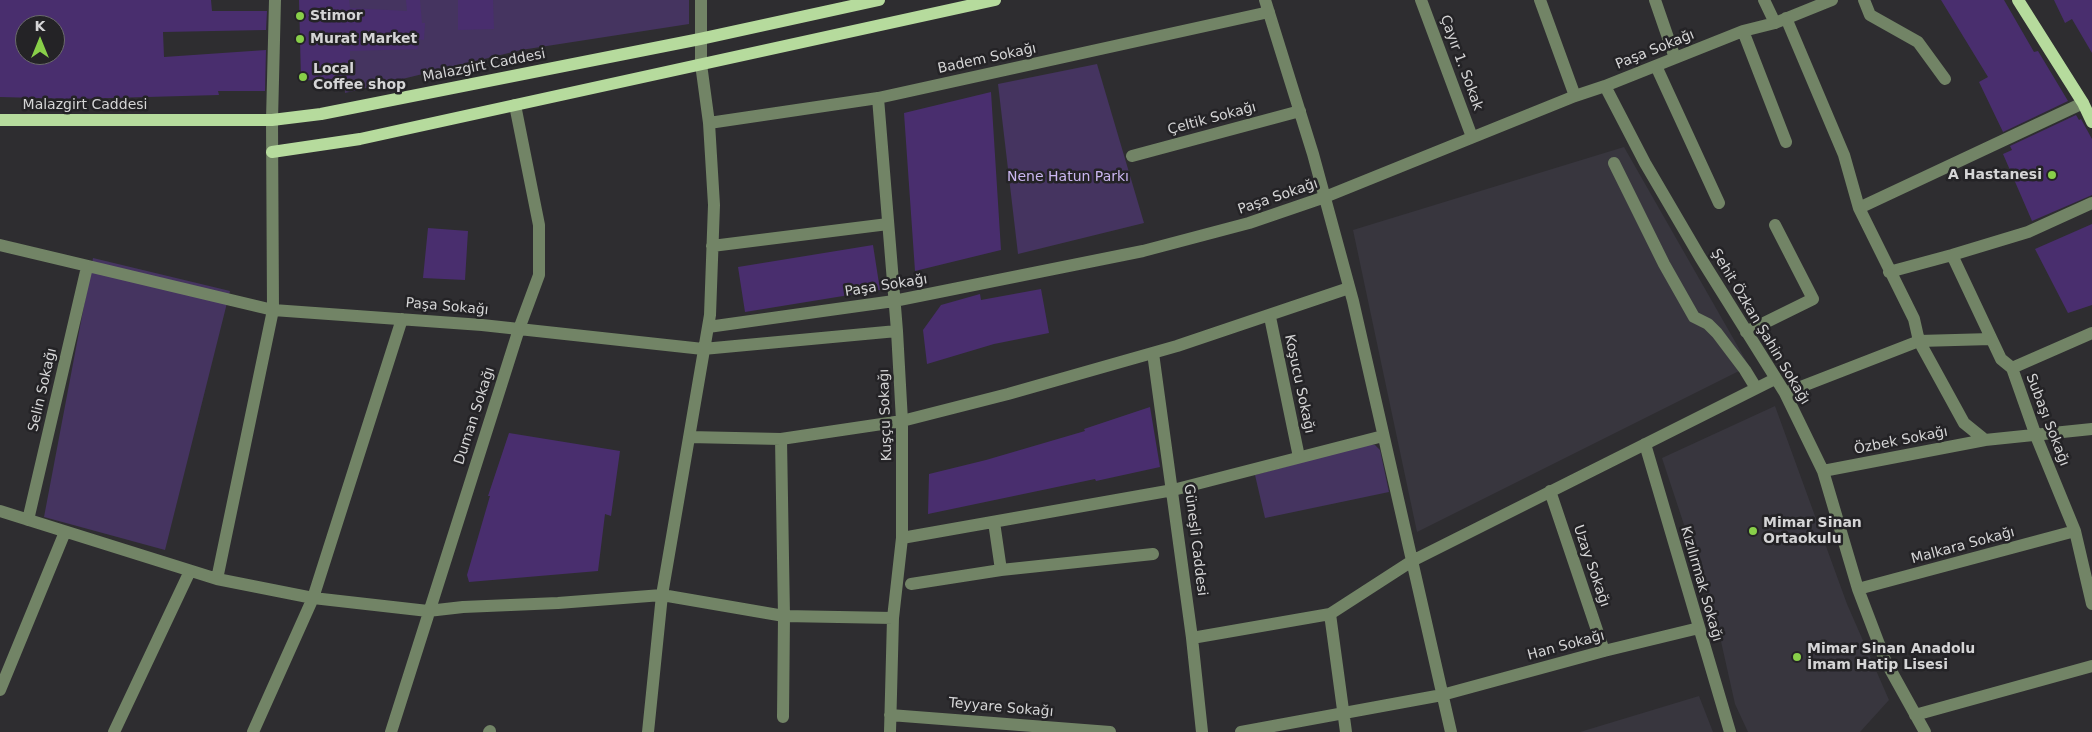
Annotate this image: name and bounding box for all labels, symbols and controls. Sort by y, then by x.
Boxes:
place label: Stimor [310,8,363,24]
marker: Stimor [294,10,306,22]
street label: Çayır 1. Sokak [1436,13,1486,113]
north arrow [15,15,65,65]
text: K [35,18,45,34]
street label: Paşa Sokağı [1613,27,1697,73]
place label: Murat Market [310,31,417,47]
marker: Murat Market [294,33,306,45]
street label: Badem Sokağı [936,40,1038,78]
street label: Malazgirt Caddesi [421,46,547,86]
place label: Local Coffee shop [313,61,406,94]
marker: Local Coffee shop [297,71,309,83]
street label: Malazgirt Caddesi [23,97,147,113]
street label: Çeltik Sokağı [1166,99,1258,139]
place label: A Hastanesi [1948,167,2042,183]
park label: Nene Hatun Parkı [1007,169,1129,185]
marker: A Hastanesi [2046,169,2058,181]
street label: Paşa Sokağı [1236,175,1320,219]
street label: Şehit Özkan Şahin Sokağı [1707,246,1813,408]
street label: Paşa Sokağı [844,271,928,301]
street label: Paşa Sokağı [405,295,489,319]
street label: Koşucu Sokağı [1280,333,1318,435]
street label: Selin Sokağı [25,347,61,433]
street label: Duman Sokağı [451,365,499,467]
street label: Kuşçu Sokağı [876,369,896,461]
street label: Subaşı Sokağı [2022,371,2072,469]
street label: Özbek Sokağı [1853,424,1949,458]
street label: Güneşli Caddesi [1180,483,1210,597]
place label: Mimar Sinan Ortaokulu [1763,515,1862,548]
street label: Uzay Sokağı [1569,523,1613,609]
street label: Kızılırmak Sokağı [1677,524,1725,644]
street label: Malkara Sokağı [1909,524,2017,568]
marker: Mimar Sinan Ortaokulu [1747,525,1759,537]
street label: Han Sokağı [1526,628,1606,664]
place label: Mimar Sinan Anadolu İmam Hatip Lisesi [1807,641,1975,674]
marker: Mimar Sinan Anadolu İmam Hatip Lisesi [1791,651,1803,663]
street label: Teyyare Sokağı [948,695,1054,721]

